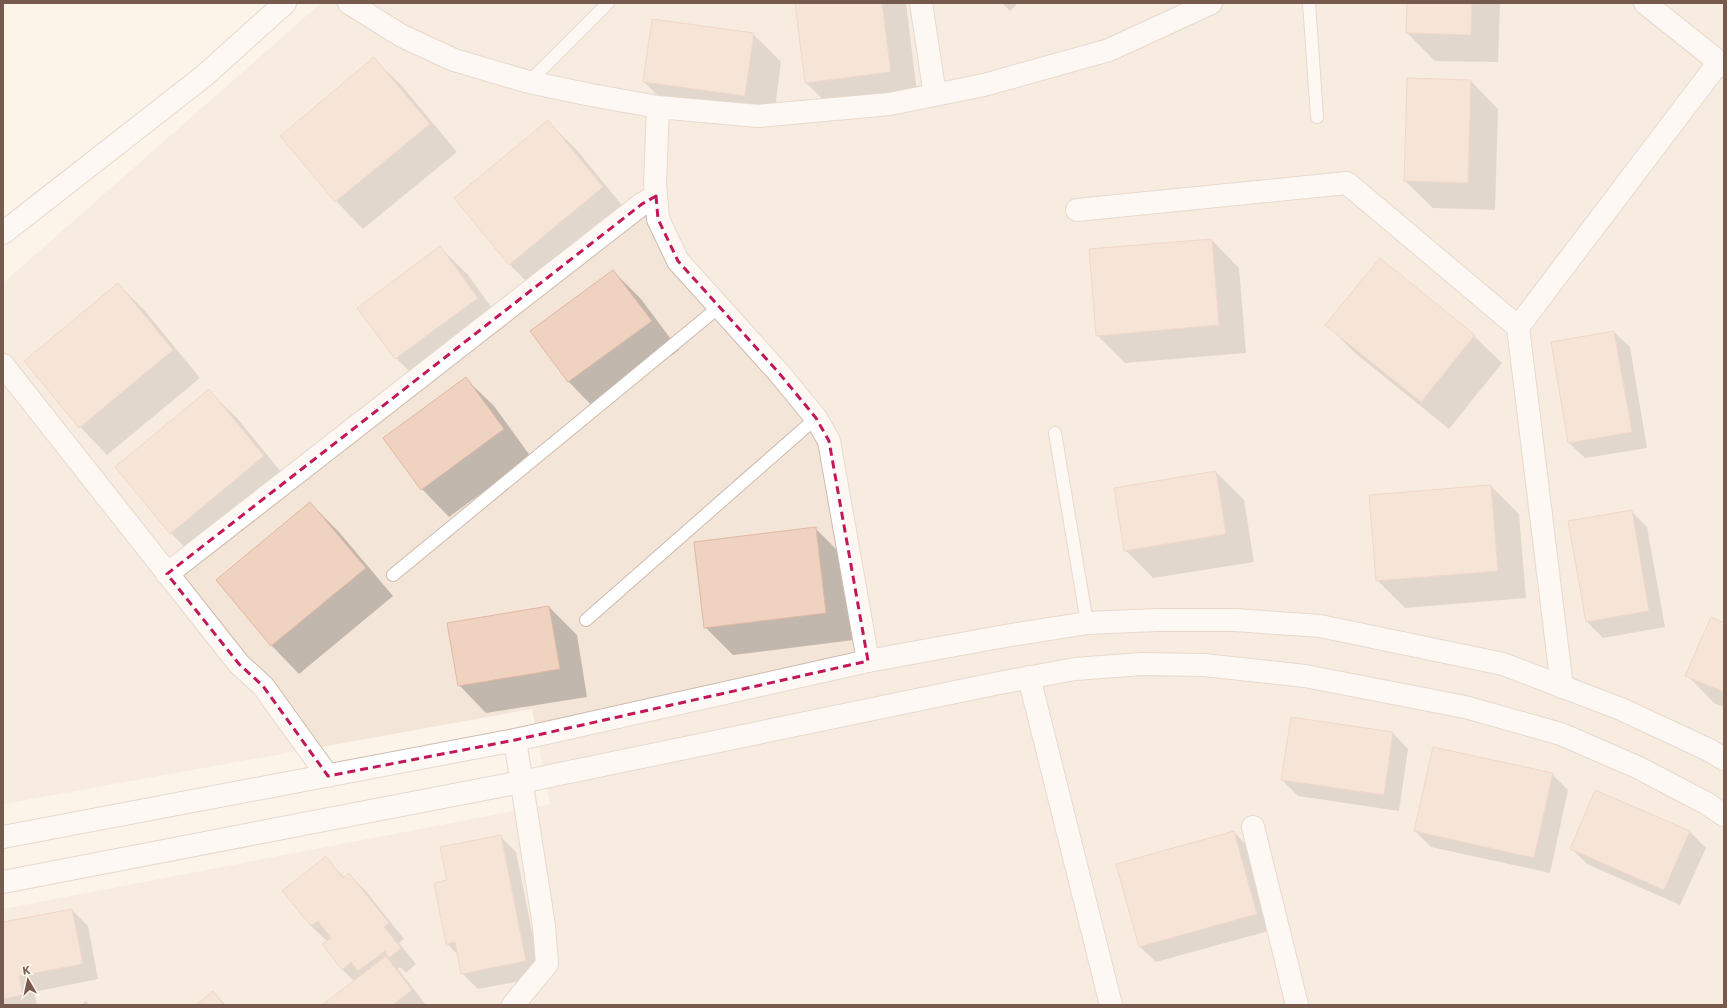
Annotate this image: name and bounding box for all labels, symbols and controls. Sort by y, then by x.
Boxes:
north arrow [8,960,48,1000]
text: K [22,963,31,977]

